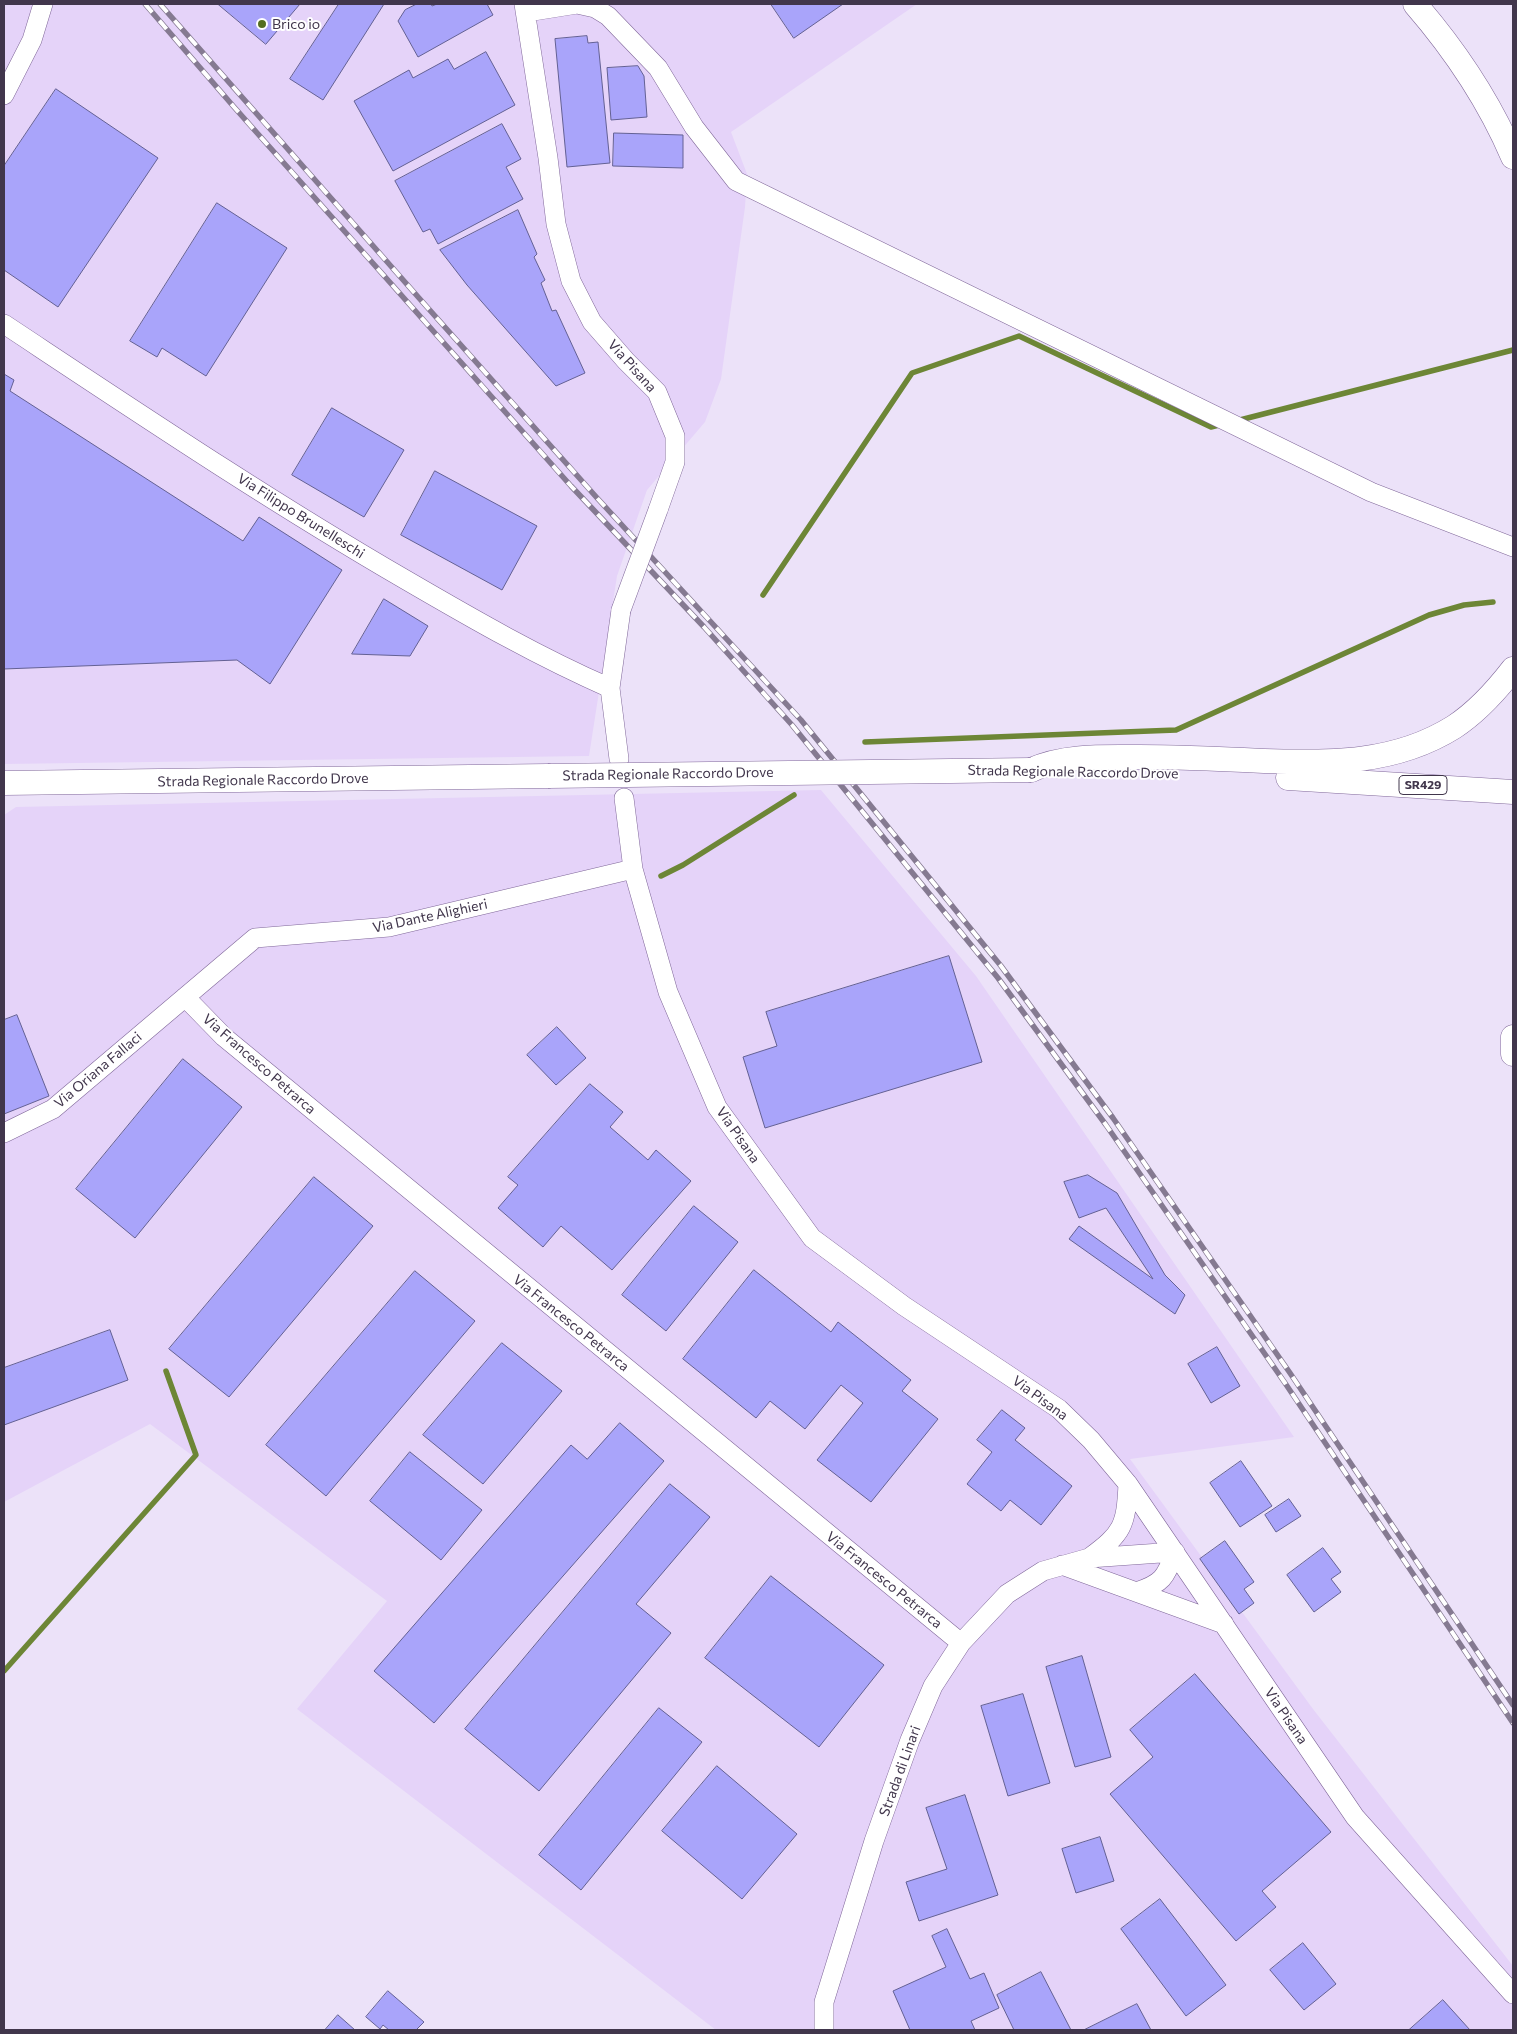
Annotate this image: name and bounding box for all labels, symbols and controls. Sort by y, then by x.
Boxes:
place label: Brico io [272,16,320,32]
marker: Brico io [256,18,268,30]
street label: Via Pisana [604,336,660,396]
street label: Via Filippo Brunelleschi [234,470,368,562]
street label: Strada Regionale Raccordo Drove [967,762,1179,782]
street label: Strada Regionale Raccordo Drove [562,764,774,784]
street label: Strada Regionale Raccordo Drove [157,770,369,790]
road number: SR429 [1399,776,1447,794]
street label: Via Dante Alighieri [371,896,489,936]
street label: Via Francesco Petrarca [199,1010,319,1118]
street label: Via Oriana Fallaci [51,1028,145,1112]
street label: Via Pisana [713,1104,763,1166]
street label: Via Francesco Petrarca [510,1271,632,1375]
street label: Via Pisana [1009,1372,1071,1424]
street label: Via Francesco Petrarca [823,1528,945,1632]
street label: Via Pisana [1261,1685,1311,1747]
street label: Strada di Linari [876,1723,924,1819]

